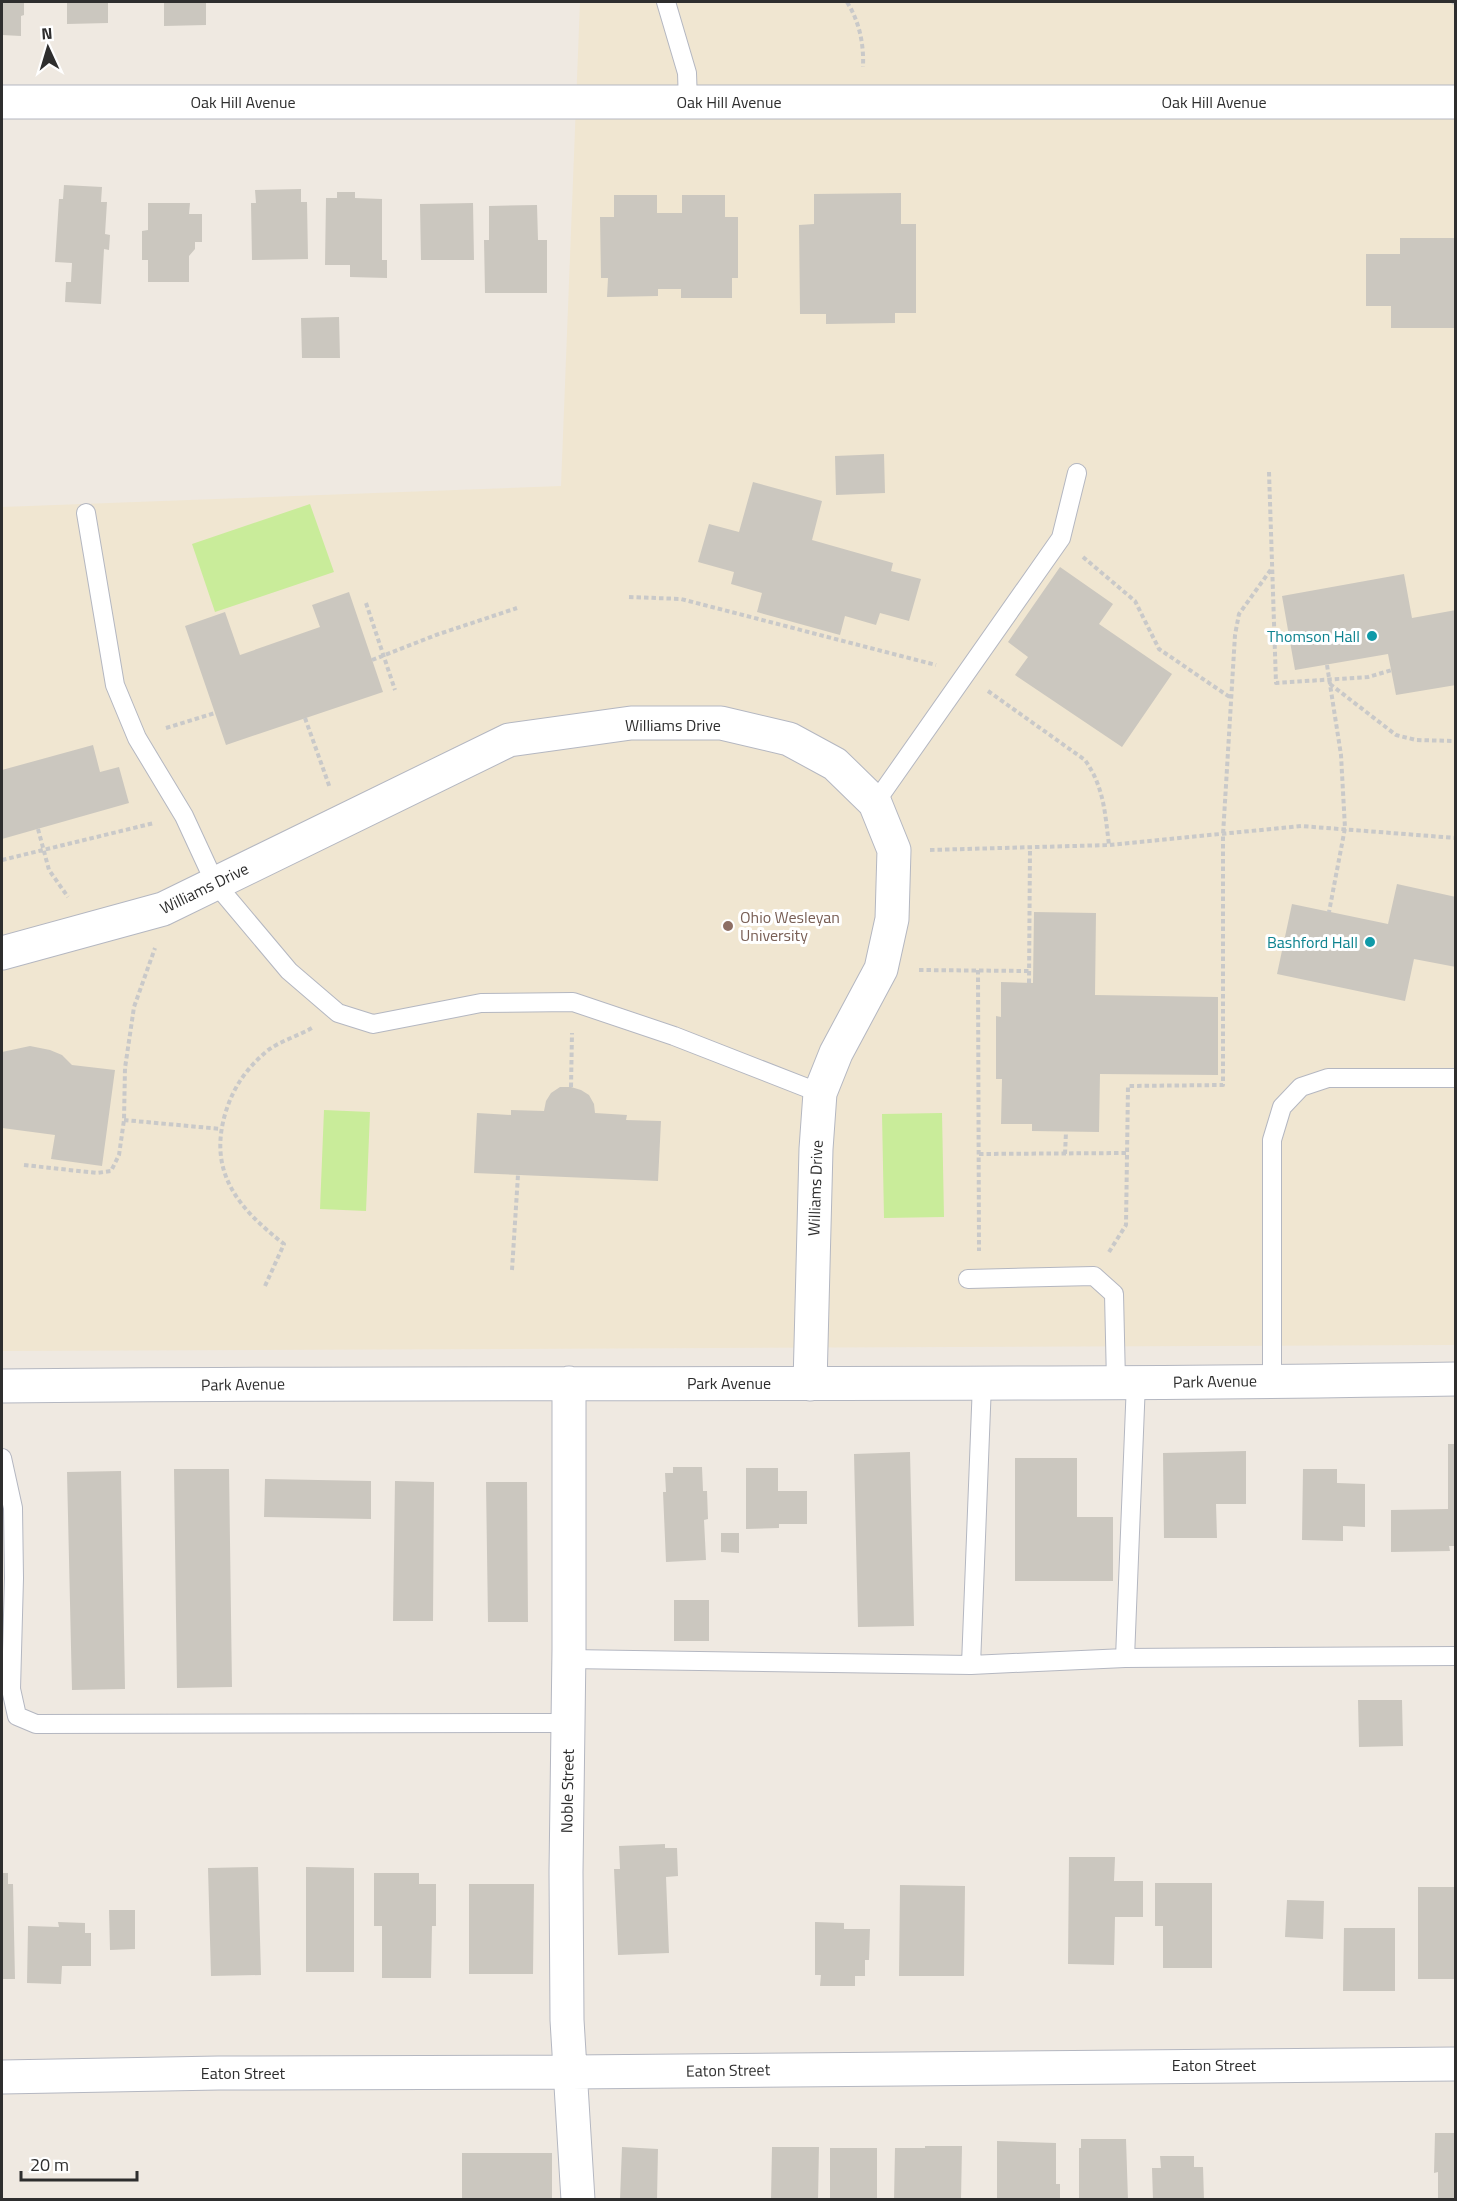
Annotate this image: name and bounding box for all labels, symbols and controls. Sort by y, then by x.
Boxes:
north arrow [18,18,78,78]
text: N [41,21,53,45]
street label: Oak Hill Avenue [190,90,296,114]
street label: Oak Hill Avenue [676,90,782,114]
street label: Oak Hill Avenue [1161,90,1267,114]
place label: Thomson Hall [1267,624,1360,648]
marker: Thomson Hall [1365,629,1379,643]
street label: Williams Drive [625,713,721,737]
street label: Williams Drive [156,856,252,920]
place label: Ohio Wesleyan University [740,905,840,947]
marker: Ohio Wesleyan University [721,919,735,933]
place label: Bashford Hall [1267,930,1358,954]
marker: Bashford Hall [1363,935,1377,949]
street label: Williams Drive [801,1140,829,1236]
street label: Park Avenue [1173,1368,1257,1394]
street label: Park Avenue [201,1371,285,1397]
street label: Park Avenue [687,1371,771,1395]
street label: Noble Street [554,1748,580,1833]
street label: Eaton Street [1172,2053,1257,2077]
street label: Eaton Street [686,2057,771,2083]
street label: Eaton Street [201,2061,286,2085]
scale bar [21,2144,136,2182]
text: 20 m [30,2151,69,2178]

